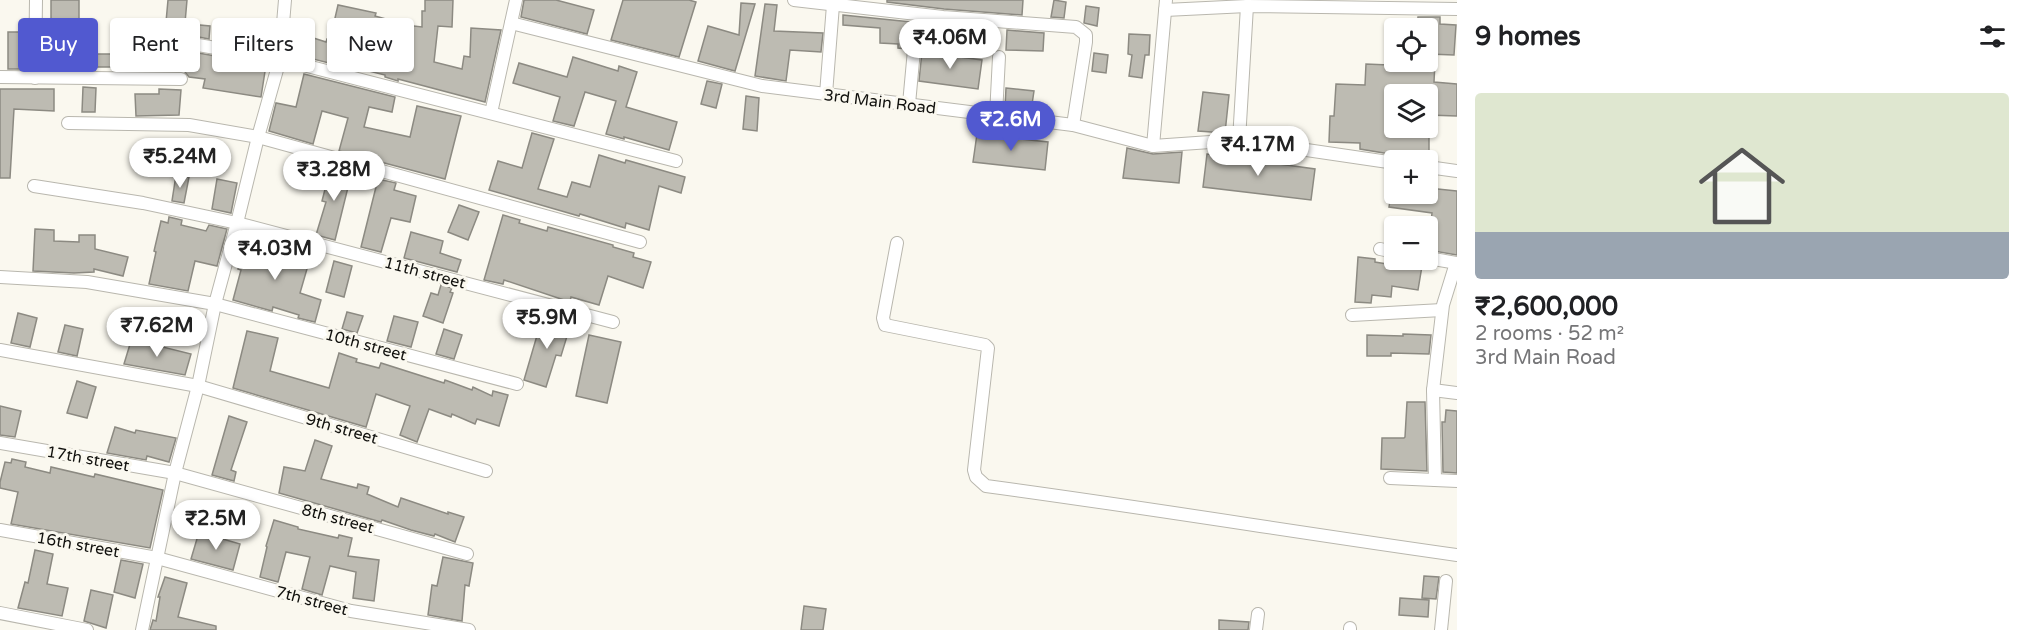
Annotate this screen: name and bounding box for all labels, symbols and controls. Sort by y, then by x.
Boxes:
chip: Buy [18,18,98,72]
chip: Rent [110,18,200,72]
chip: Filters [212,18,315,72]
chip: New [327,18,414,72]
map controls [1384,18,1438,270]
button: locate [1384,18,1438,72]
pin: ₹4.06M [901,19,999,70]
icon: filters [1976,20,2009,53]
text: 9 homes [1475,21,1581,52]
text: ₹4.06M [913,26,987,50]
button: layers [1384,84,1438,138]
street label: 3rd Main Road [823,85,937,119]
pin: ₹2.6M [969,101,1053,152]
text: ₹2.6M [980,108,1042,132]
pin: ₹4.17M [1209,126,1307,177]
icon: home [1688,132,1796,240]
text: ₹4.17M [1221,133,1295,157]
pin: ₹5.24M [131,138,229,189]
text: ₹5.24M [143,145,217,169]
button: + [1384,150,1438,204]
pin: ₹3.28M [285,151,383,202]
text: ₹3.28M [297,158,371,182]
button: − [1384,216,1438,270]
pin: ₹4.03M [226,230,324,281]
text: ₹4.03M [238,237,312,261]
street label: 11th street [382,252,468,293]
text: ₹2,600,000 [1475,291,1618,322]
pin: ₹5.9M [505,299,589,350]
text: ₹5.9M [516,306,578,330]
pin: ₹7.62M [108,307,206,358]
text: ₹7.62M [121,314,193,338]
text: 2 rooms · 52 m² [1475,322,1624,346]
street label: 10th street [323,324,409,365]
text: 3rd Main Road [1475,346,1616,370]
street label: 9th street [303,409,380,449]
street label: 17th street [45,442,131,476]
pin: ₹2.5M [174,500,258,551]
street label: 8th street [299,500,376,538]
text: ₹2.5M [185,507,247,531]
street label: 16th street [35,528,121,562]
street label: 7th street [273,582,350,620]

